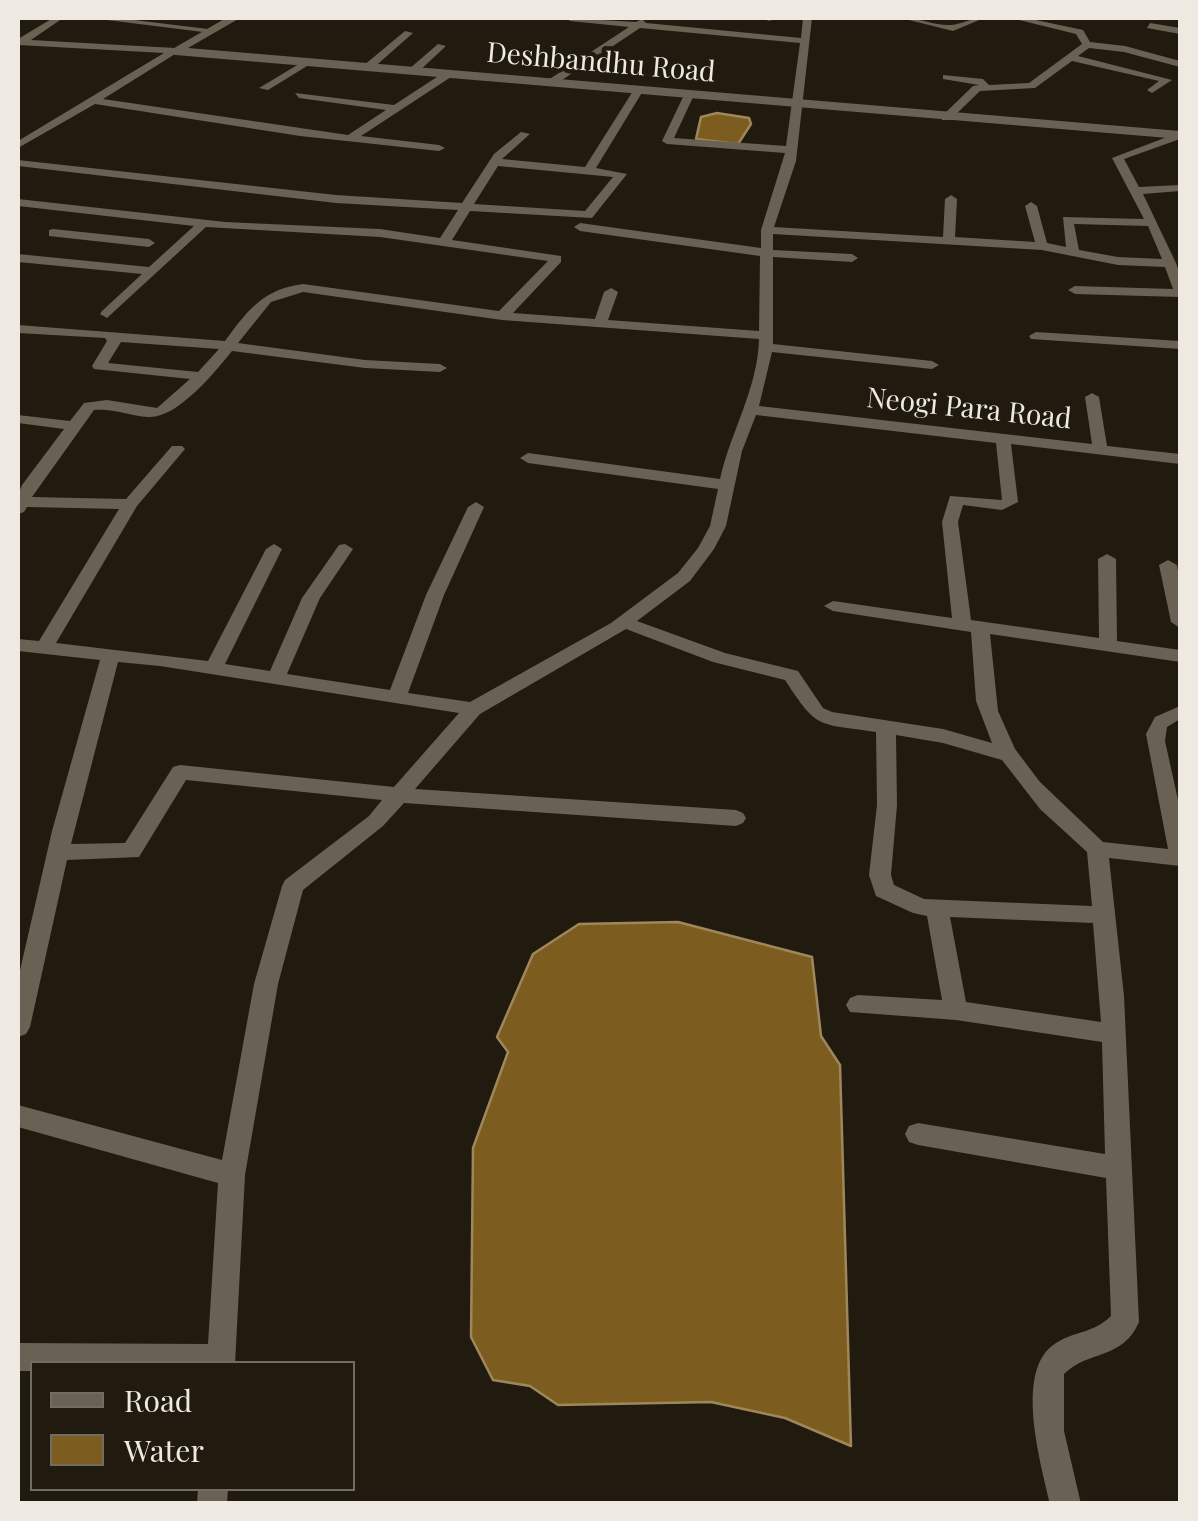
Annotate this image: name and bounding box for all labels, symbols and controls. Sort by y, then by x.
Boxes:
street label: Deshbandhu Road [485,36,717,90]
street label: Neogi Para Road [865,382,1073,436]
legend [30,1361,355,1491]
text: Road [124,1380,192,1420]
text: Water [124,1430,204,1470]

